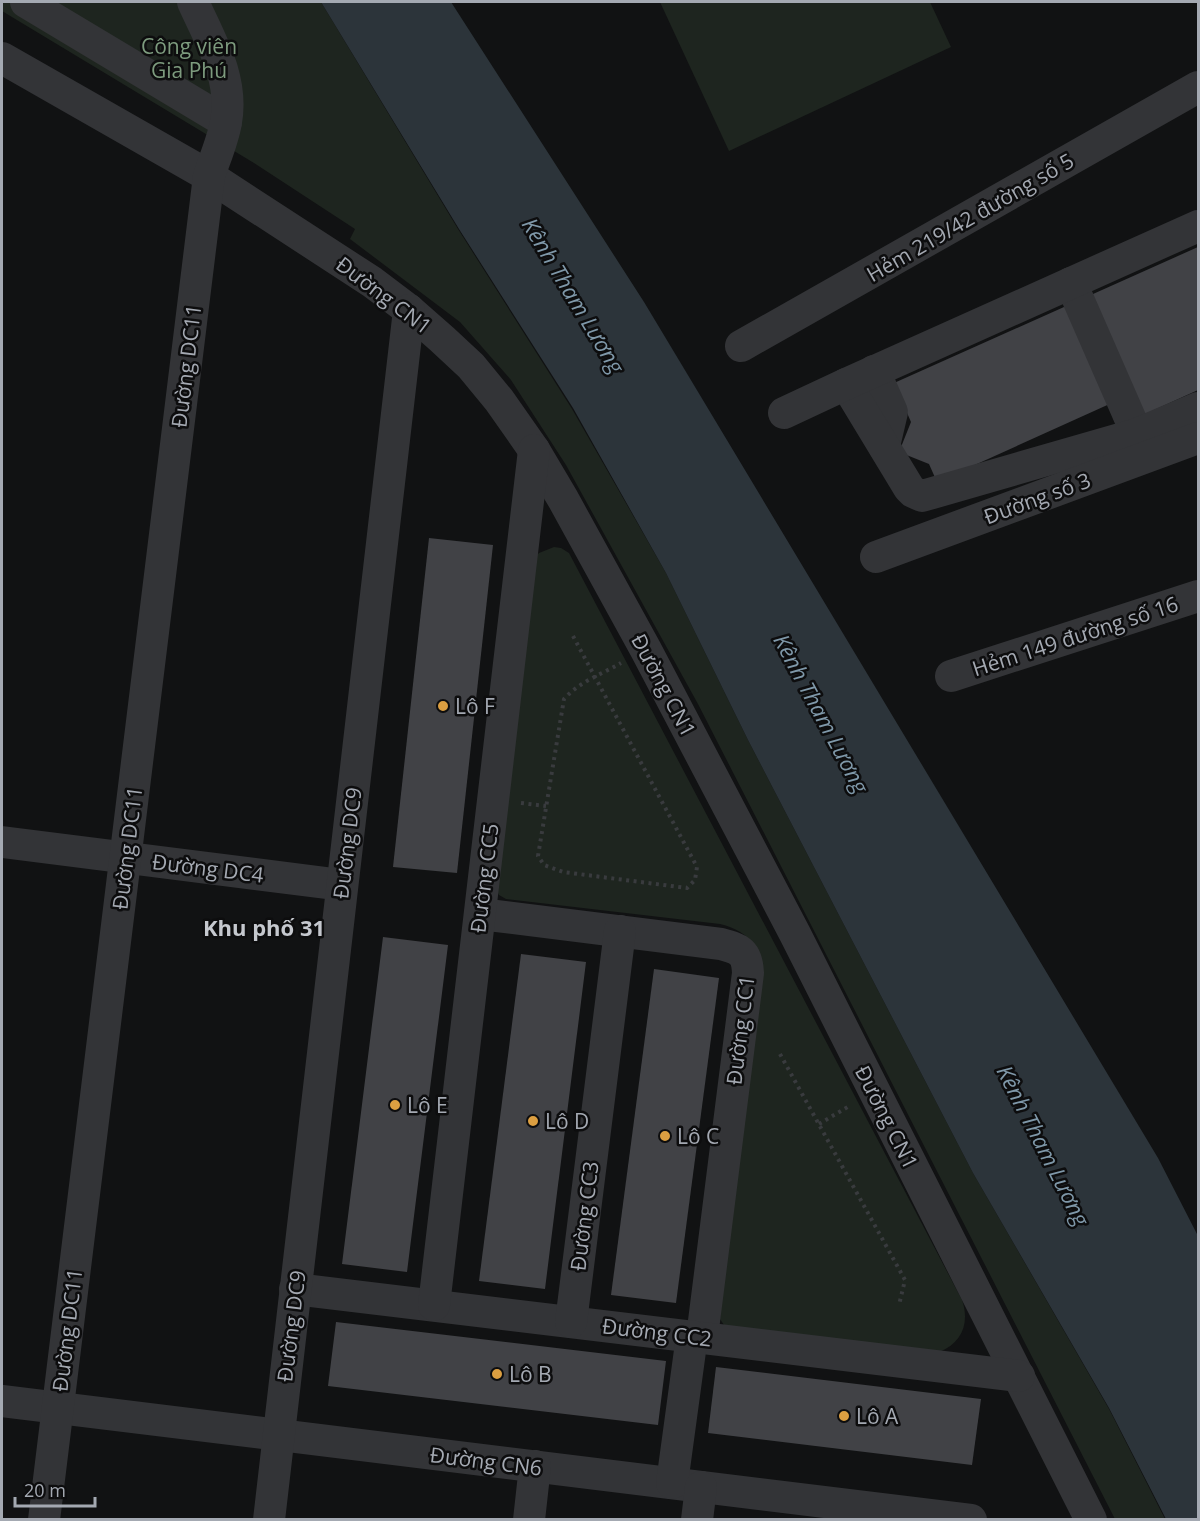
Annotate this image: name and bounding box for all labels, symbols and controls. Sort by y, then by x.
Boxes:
park label: Công viên Gia Phú [141,32,237,84]
street label: Hẻm 219/42 đường số 5 [861,146,1079,288]
water label: Kênh Tham Lương [516,212,633,380]
street label: Đường CN1 [331,250,437,340]
street label: Đường DC11 [165,303,207,429]
street label: Đường số 3 [980,466,1094,530]
street label: Hẻm 149 đường số 16 [968,589,1182,683]
water label: Kênh Tham Lương [767,628,877,799]
street label: Đường CN1 [625,629,703,741]
place label: Lô F [455,692,495,720]
marker: Lô F [436,699,450,713]
street label: Đường DC11 [106,785,148,911]
street label: Đường DC9 [326,786,368,900]
street label: Đường CC5 [463,822,505,934]
street label: Đường DC4 [151,847,265,889]
district label: Khu phố 31 [203,912,325,942]
street label: Đường CC1 [719,974,761,1086]
street label: Đường CN1 [849,1060,925,1174]
water label: Kênh Tham Lương [991,1060,1098,1232]
place label: Lô E [407,1091,448,1119]
marker: Lô E [388,1098,402,1112]
place label: Lô D [545,1107,589,1135]
marker: Lô D [526,1114,540,1128]
place label: Lô C [677,1122,719,1150]
marker: Lô C [658,1129,672,1143]
street label: Đường CC3 [563,1160,605,1272]
street label: Đường DC11 [46,1267,88,1393]
street label: Đường DC9 [270,1269,312,1383]
street label: Đường CC2 [601,1311,713,1353]
place label: Lô B [509,1360,552,1388]
marker: Lô B [490,1367,504,1381]
place label: Lô A [856,1402,899,1430]
marker: Lô A [837,1409,851,1423]
street label: Đường CN6 [428,1440,544,1482]
scale bar [15,1470,94,1508]
text: 20 m [24,1478,66,1502]

